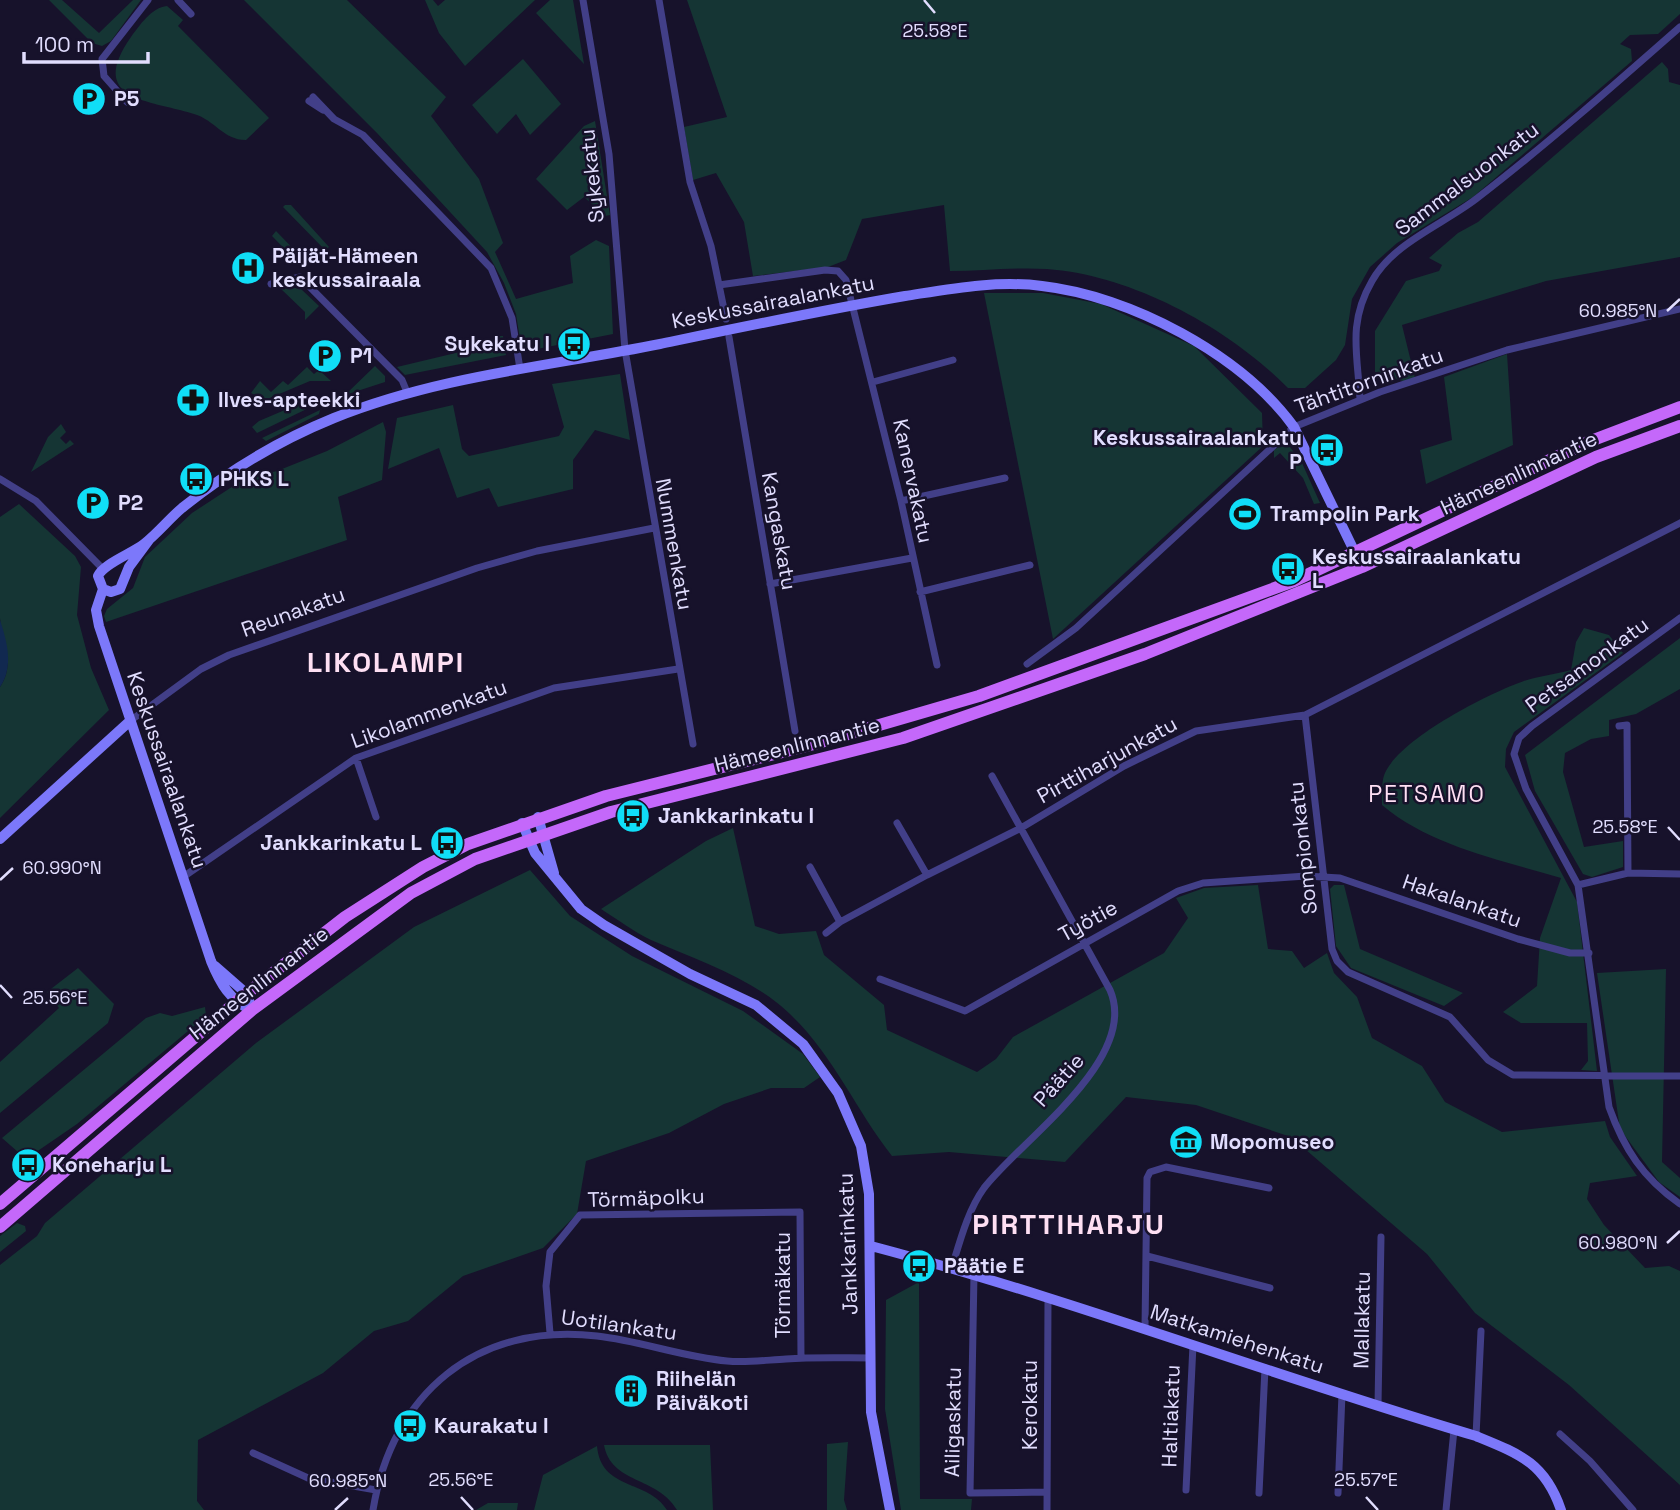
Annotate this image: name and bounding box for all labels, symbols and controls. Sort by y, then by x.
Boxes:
text: 25.58°E [902,19,968,42]
scale bar [24,21,149,65]
text: 100 m [35,31,94,58]
parking icon: P5 [70,80,108,118]
place label: P5 [114,85,139,112]
street label: Sammalsuonkatu [1389,116,1544,241]
street label: Sykekatu [573,128,610,224]
place label: Päijät-Hämeen keskussairaala [272,242,421,293]
hospital icon: Päijät-Hämeen keskussairaala [229,249,267,287]
street label: Keskussairaalankatu [669,269,877,334]
text: 60.985°N [1579,299,1657,322]
bus stop icon: Sykekatu I [555,325,593,363]
place label: Sykekatu I [445,330,550,357]
parking icon: P1 [306,337,344,375]
street label: Tähtitorninkatu [1291,341,1447,420]
place label: P1 [350,342,372,369]
pharmacy icon: Ilves-apteekki [174,381,212,419]
place label: Ilves-apteekki [218,386,360,413]
street label: Kanervakatu [887,416,940,545]
place label: Keskussairaalankatu P [1093,424,1302,475]
street label: Hämeenlinnantie [1436,424,1601,521]
bus stop icon: Keskussairaalankatu P [1308,431,1346,469]
bus stop icon: PHKS L [177,460,215,498]
place label: PHKS L [220,465,289,492]
street label: Kangaskatu [756,470,803,592]
street label: Nummenkatu [650,476,699,612]
parking icon: P2 [74,484,112,522]
place label: P2 [118,489,143,516]
sports icon: Trampolin Park [1226,495,1264,533]
place label: Trampolin Park [1270,500,1420,527]
place label: Keskussairaalankatu L [1312,543,1521,594]
bus stop icon: Keskussairaalankatu L [1269,550,1307,588]
street label: Reunakatu [237,580,348,643]
street label: Petsamonkatu [1520,611,1654,718]
district label: LIKOLAMPI [307,644,465,680]
street label: Keskussairaalankatu [121,668,214,872]
street label: Likolammenkatu [347,673,510,754]
street label: Pirttiharjunkatu [1032,710,1182,809]
street label: Hämeenlinnantie [711,711,882,778]
district label: PETSAMO [1368,779,1486,809]
street label: Sompionkatu [1282,780,1323,916]
bus stop icon: Jankkarinkatu I [614,797,652,835]
place label: Jankkarinkatu I [658,802,814,829]
text: 25.58°E [1592,815,1658,838]
bus stop icon: Jankkarinkatu L [428,824,466,862]
place label: Jankkarinkatu L [260,829,422,856]
text: 60.990°N [22,856,102,879]
street label: Hakalankatu [1399,868,1525,933]
street label: Työtie [1053,893,1122,948]
street label: Hämeenlinnantie [184,920,334,1045]
text: 25.56°E [23,986,87,1009]
street label: Päätie [1027,1047,1090,1112]
museum icon: Mopomuseo [1167,1123,1205,1161]
place label: Mopomuseo [1210,1128,1334,1155]
bus stop icon: Koneharju L [9,1146,47,1184]
place label: Koneharju L [52,1151,171,1178]
street label: Jankkarinkatu [832,1172,863,1316]
street label: Törmäpolku [587,1182,705,1213]
district label: PIRTTIHARJU [972,1206,1166,1242]
text: 60.980°N [1578,1231,1658,1254]
street label: Törmäkatu [769,1232,796,1338]
bus stop icon: Päätie E [900,1247,938,1285]
place label: Päätie E [944,1252,1024,1279]
street label: Mallakatu [1347,1271,1376,1369]
street label: Matkamiehenkatu [1147,1298,1327,1379]
street label: Uotilankatu [560,1303,679,1346]
street label: Kerokatu [1016,1360,1043,1450]
street label: Haltiakatu [1155,1364,1186,1468]
place label: Riihelän Päiväkoti [656,1365,748,1416]
street label: Ailigaskatu [938,1367,967,1477]
building icon: Riihelän Päiväkoti [612,1372,650,1410]
bus stop icon: Kaurakatu I [391,1407,429,1445]
place label: Kaurakatu I [434,1412,549,1439]
text: 25.56°E [429,1468,493,1491]
text: 25.57°E [1334,1468,1398,1491]
text: 60.985°N [309,1469,387,1492]

